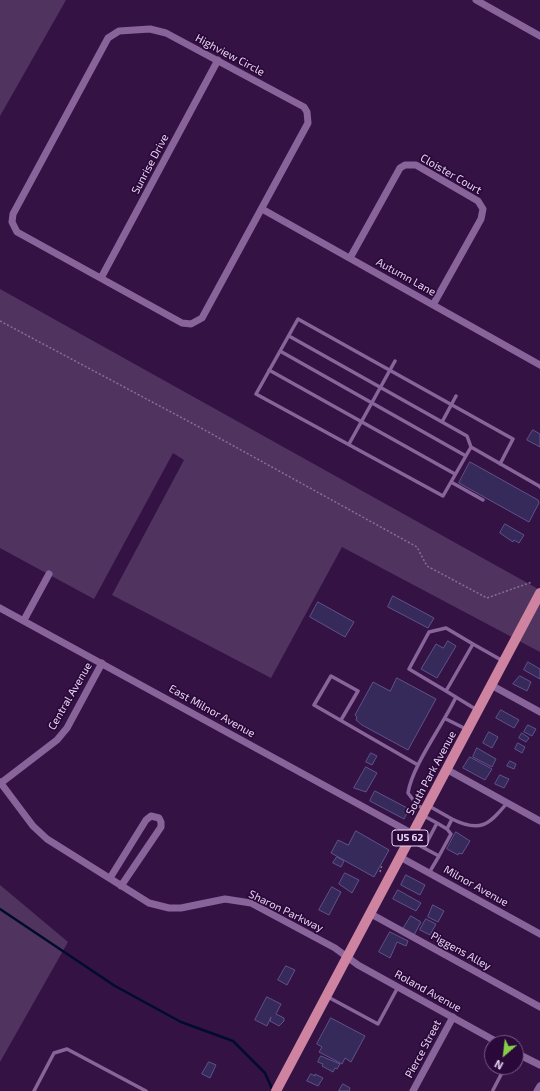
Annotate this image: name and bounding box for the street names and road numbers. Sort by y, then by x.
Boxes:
street label: Highview Circle [193,31,267,79]
street label: Sunrise Drive [129,132,171,196]
street label: Cloister Court [418,151,484,197]
street label: Autumn Lane [374,255,438,299]
street label: Central Avenue [45,660,95,732]
street label: East Milnor Avenue [167,682,257,740]
street label: South Park Avenue [403,729,459,817]
road number: US 62 [392,830,428,846]
street label: Milnor Avenue [441,863,511,909]
street label: Sharon Parkway [247,887,325,935]
street label: Piggens Alley [429,929,493,973]
street label: Roland Avenue [392,967,464,1015]
street label: Pierce Street [402,1018,444,1080]

